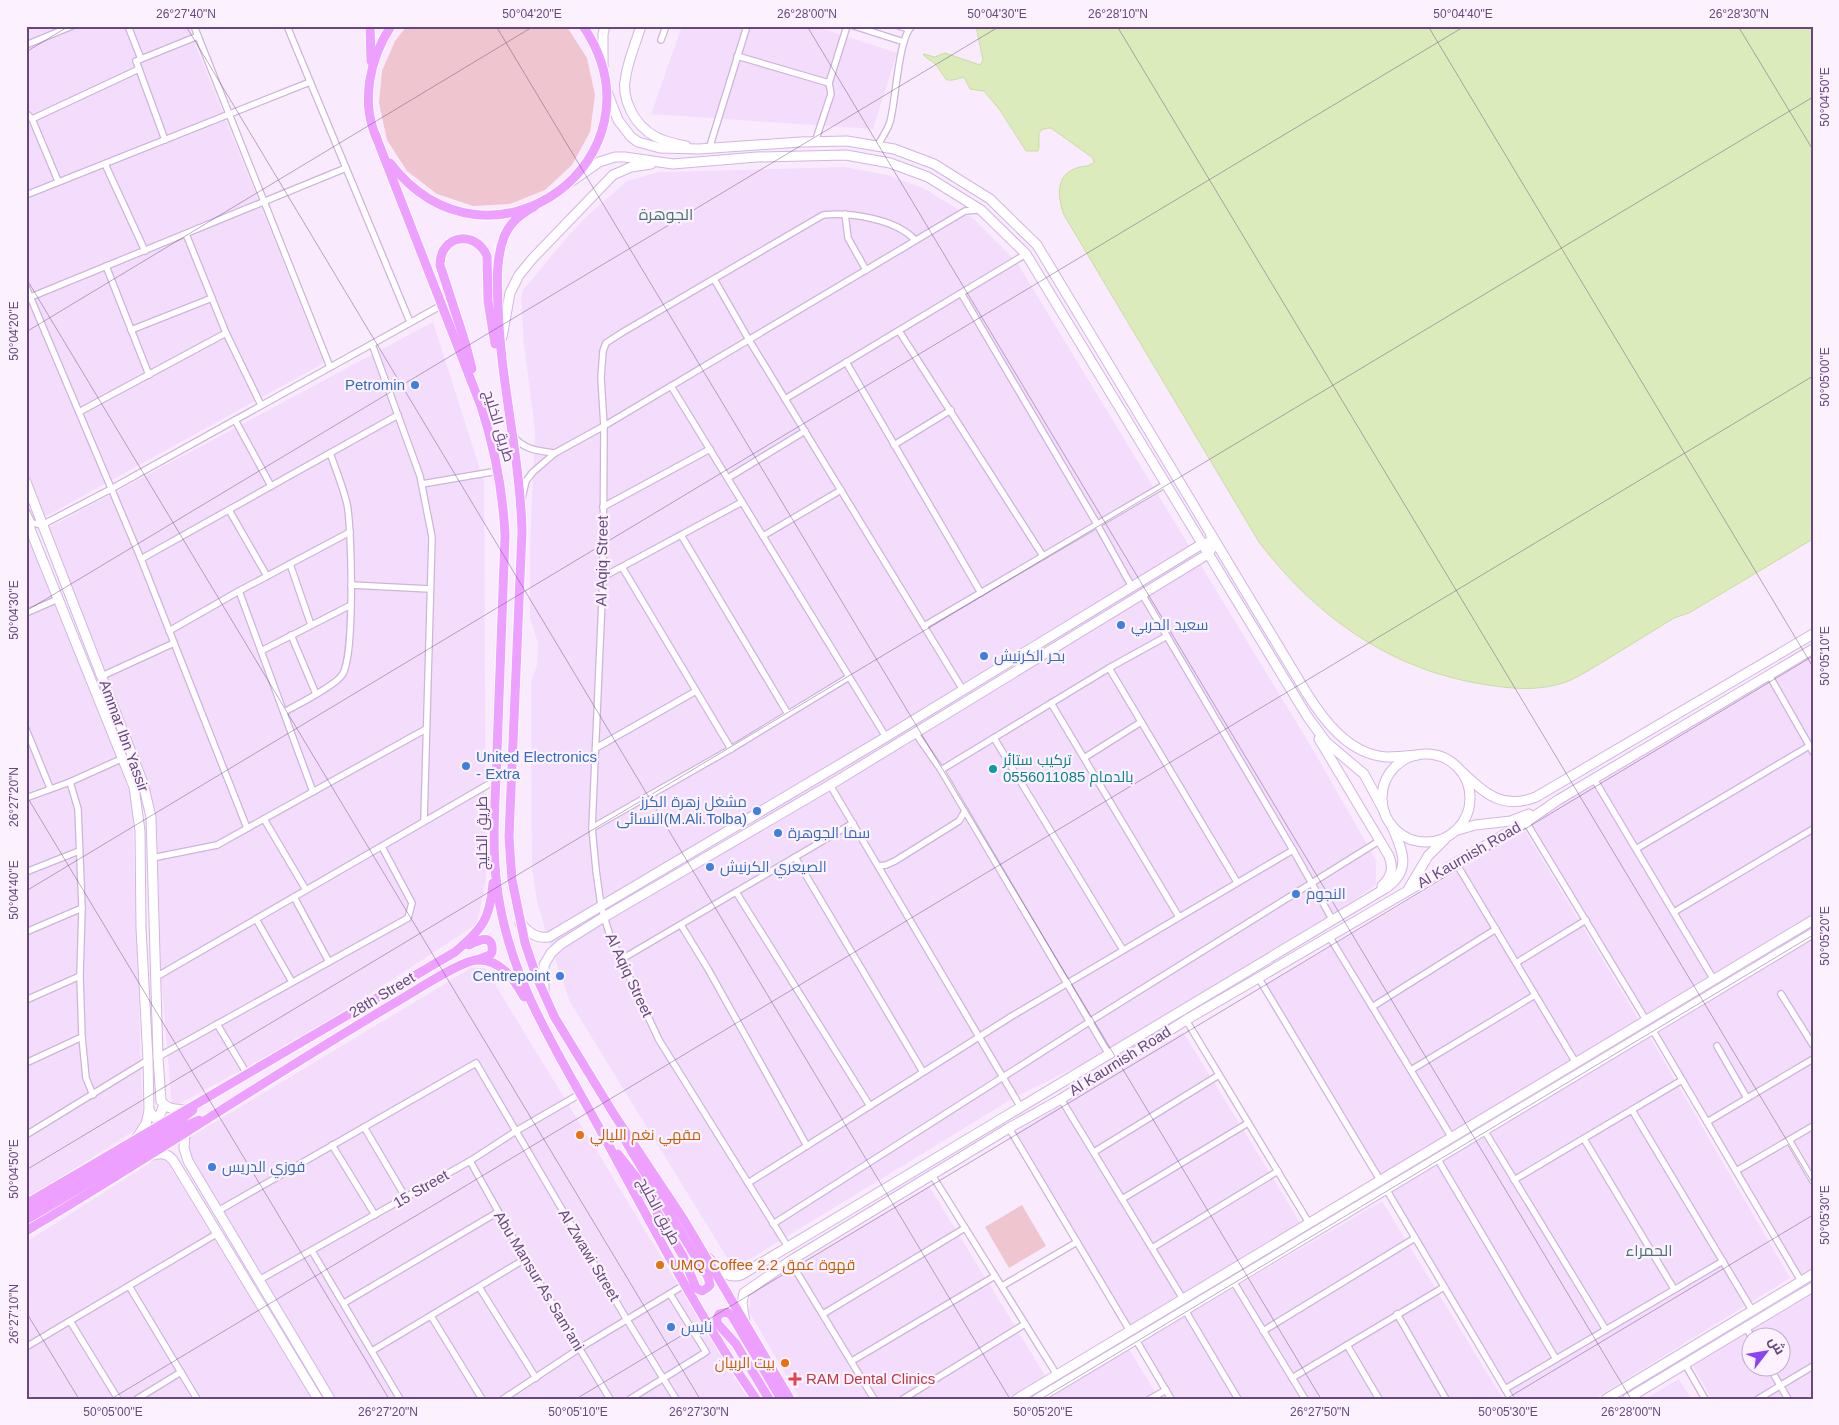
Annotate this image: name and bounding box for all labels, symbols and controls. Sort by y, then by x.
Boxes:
text: 26°27'40"N [156,7,216,21]
text: 50°04'20"E [502,7,562,21]
text: 26°28'00"N [777,7,837,21]
text: 50°04'30"E [967,7,1027,21]
text: 26°28'10"N [1088,7,1148,21]
text: 50°04'40"E [1433,7,1493,21]
text: 26°28'30"N [1709,7,1769,21]
text: 50°04'50"E [1818,67,1832,127]
district label: الجوهرة [639,206,693,224]
text: 50°04'20"E [7,301,21,361]
text: 50°05'00"E [1818,347,1832,407]
place label: Petromin [345,376,405,393]
marker: Petromin [409,379,421,391]
street label: طريق الخليج [478,388,518,465]
street label: Al Aqiq Street [592,515,611,607]
text: 50°04'30"E [7,580,21,640]
place label: سعيد الحربي [1131,616,1209,637]
marker: سعيد الحربي [1115,619,1127,631]
text: 50°05'10"E [1818,626,1832,686]
place label: بحر الكرنيش [994,647,1065,666]
marker: بحر الكرنيش [978,650,990,662]
street label: Ammar Ibn Yassir [96,678,153,794]
place label: United Electronics - Extra [476,748,597,782]
place label: تركيب ستائر بالدمام 0556011085 [1002,751,1134,787]
marker: United Electronics - Extra [460,760,472,772]
marker: تركيب ستائر بالدمام 0556011085 [987,763,999,775]
text: 26°27'20"N [7,767,21,827]
place label: مشغل زهرة الكرز النسائى(M.Ali.Tolba) [616,793,747,829]
street label: طريق الخليج [473,796,493,870]
marker: مشغل زهرة الكرز النسائى(M.Ali.Tolba) [751,805,763,817]
street label: Al Kaurnish Road [1414,818,1524,891]
place label: سما الجوهرة [788,824,870,842]
marker: سما الجوهرة [772,827,784,839]
place label: الصيعري الكرنيش [720,858,827,879]
text: 50°04'40"E [7,860,21,920]
marker: الصيعري الكرنيش [704,861,716,873]
place label: النجوم [1306,885,1346,904]
marker: النجوم [1290,888,1302,900]
text: 50°05'20"E [1818,906,1832,966]
street label: Al Aqiq Street [603,930,657,1020]
place label: Centrepoint [472,967,551,984]
street label: 28th Street [346,968,418,1021]
marker: Centrepoint [554,970,566,982]
street label: Al Kaurnish Road [1066,1022,1174,1099]
place label: مقهي نغم الليالي [590,1126,701,1147]
marker: مقهي نغم الليالي [574,1129,586,1141]
text: 50°04'50"E [7,1139,21,1199]
place label: فوزي الدريس [222,1158,305,1179]
marker: فوزي الدريس [206,1161,218,1173]
street label: 15 Street [390,1166,452,1211]
street label: طريق الخليج [632,1174,684,1249]
text: 50°05'30"E [1818,1185,1832,1245]
street label: Al Zwawi Street [555,1206,624,1304]
street label: Abu Mansur As Sam'ani [491,1208,588,1354]
district label: الحمراء [1626,1242,1672,1260]
place label: UMQ Coffee 2.2 قهوة عمق [670,1256,855,1275]
marker: UMQ Coffee 2.2 قهوة عمق [654,1259,666,1271]
text: 26°27'10"N [7,1284,21,1344]
place label: نايس [681,1318,712,1337]
marker: نايس [665,1321,677,1333]
north arrow [1742,1328,1792,1378]
text: ش [1765,1333,1789,1358]
place label: بيت الربيان [715,1354,775,1373]
marker: بيت الربيان [779,1357,791,1369]
place label: RAM Dental Clinics [806,1370,935,1387]
marker: RAM Dental Clinics [788,1372,802,1386]
text: 50°05'00"E [83,1405,143,1419]
text: 26°27'20"N [358,1405,418,1419]
text: 50°05'10"E [548,1405,608,1419]
text: 26°27'30"N [669,1405,729,1419]
text: 50°05'20"E [1013,1405,1073,1419]
text: 26°27'50"N [1290,1405,1350,1419]
text: 50°05'30"E [1478,1405,1538,1419]
text: 26°28'00"N [1601,1405,1661,1419]

